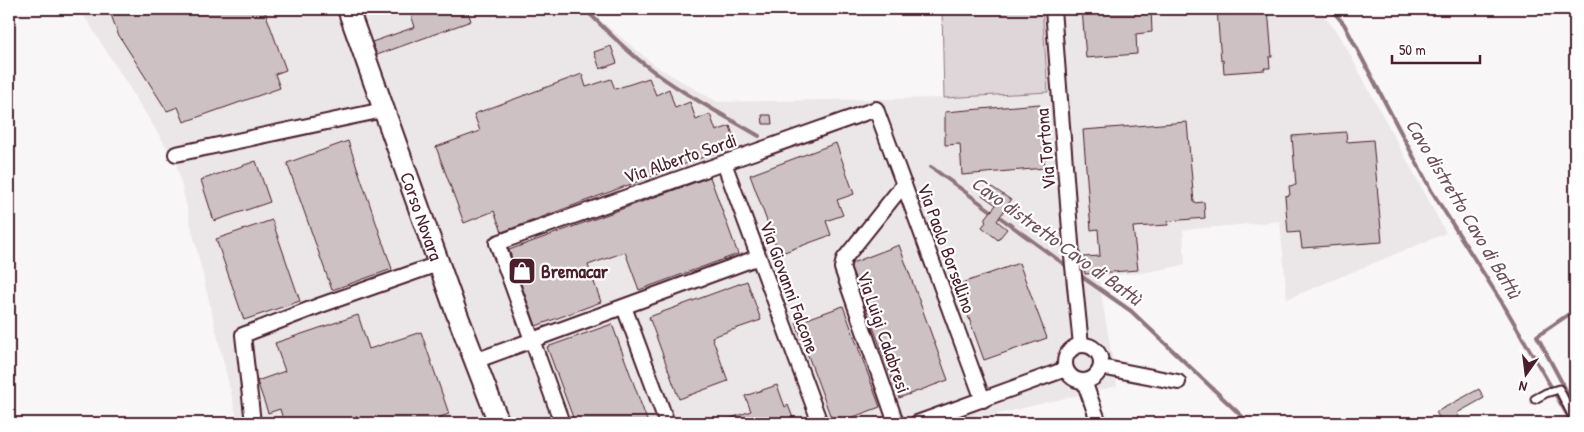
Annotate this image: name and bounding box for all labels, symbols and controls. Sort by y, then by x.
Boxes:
scale bar [1392,32,1479,64]
text: 50 m [1399,39,1426,60]
street label: Via Tortona [1028,107,1061,190]
water label: Cavo distretto Cavo di Battù [1400,113,1529,304]
street label: Via Alberto Sordi [620,127,740,189]
street label: Corso Novara [394,168,450,265]
water label: Cavo distretto Cavo di Battù [966,169,1149,312]
street label: Via Paolo Borsellino [911,180,983,317]
street label: Via Giovanni Falcone [754,217,826,357]
shop icon: Bremacar [507,256,537,286]
place label: Bremacar [541,258,609,284]
street label: Via Luigi Calabresi [851,268,917,396]
north arrow [1502,350,1552,400]
text: N [1516,377,1529,397]

